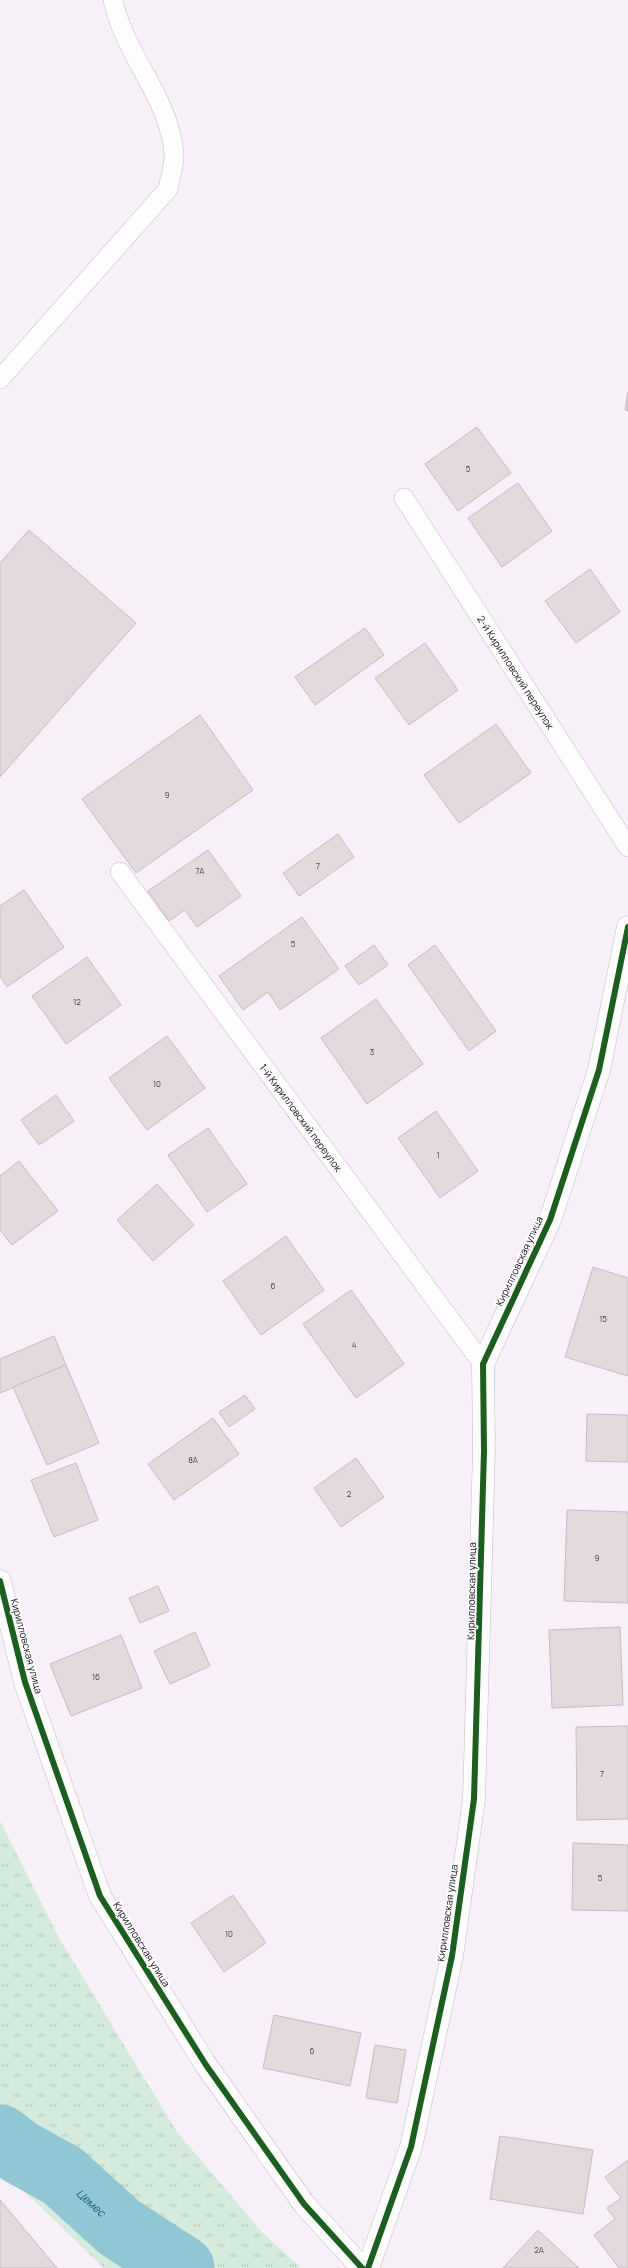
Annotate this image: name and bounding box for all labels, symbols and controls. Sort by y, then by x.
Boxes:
house number: 5 [466,463,471,474]
street label: 2-й Кирилловский переулок [474,613,558,733]
house number: 9 [165,789,170,800]
house number: 7 [316,860,320,871]
house number: 7А [196,865,204,876]
house number: 5 [291,938,296,949]
house number: 12 [73,996,81,1007]
house number: 3 [370,1046,374,1057]
street label: 1-й Кирилловский переулок [257,1061,346,1175]
house number: 10 [153,1078,161,1089]
house number: 1 [436,1149,440,1160]
street label: Кирилловская улица [492,1214,546,1308]
house number: 6 [271,1280,276,1291]
house number: 15 [599,1313,607,1324]
house number: 4 [352,1339,357,1350]
house number: 8А [188,1454,198,1465]
house number: 2 [347,1488,352,1499]
street label: Кирилловская улица [463,1542,479,1640]
house number: 9 [595,1552,600,1563]
street label: Кирилловская улица [8,1597,46,1695]
house number: 16 [92,1671,100,1682]
house number: 7 [600,1768,604,1779]
street label: Кирилловская улица [433,1864,461,1962]
house number: 5 [598,1872,603,1883]
street label: Кирилловская улица [110,1899,174,1989]
house number: 10 [225,1928,233,1939]
house number: 6 [310,2045,315,2056]
water label: Цемес [74,2185,110,2220]
house number: 2А [534,2244,544,2255]

